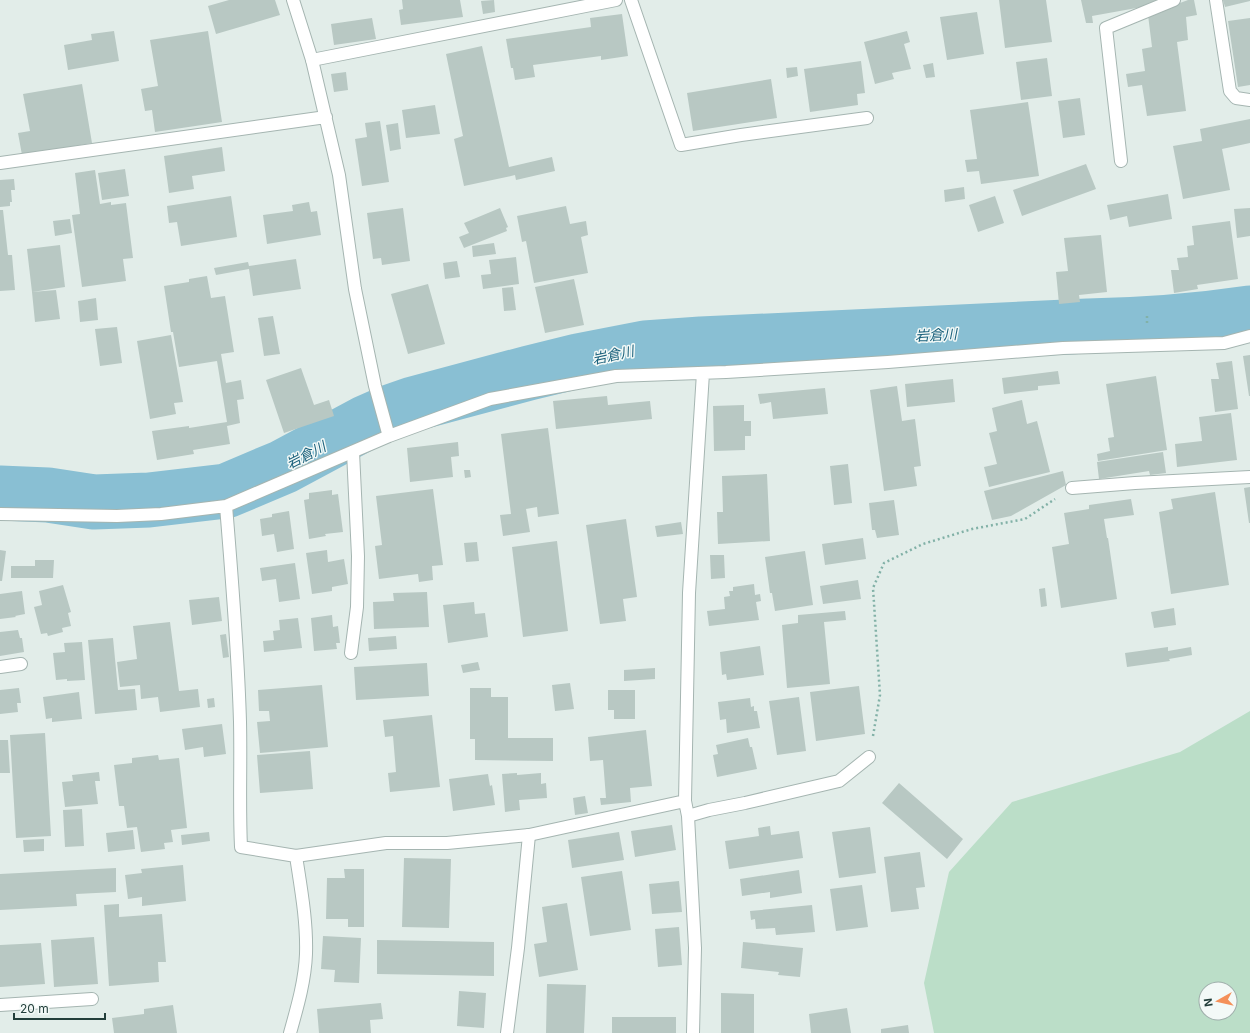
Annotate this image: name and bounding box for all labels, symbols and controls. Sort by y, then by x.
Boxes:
water label: 岩倉川 [915,325,959,344]
water label: 岩倉川 [591,341,637,367]
water label: 岩倉川 [283,437,330,472]
north arrow [1198,981,1238,1021]
scale bar [14,995,105,1021]
text: N [1201,997,1216,1008]
text: 20 m [20,1001,49,1016]

